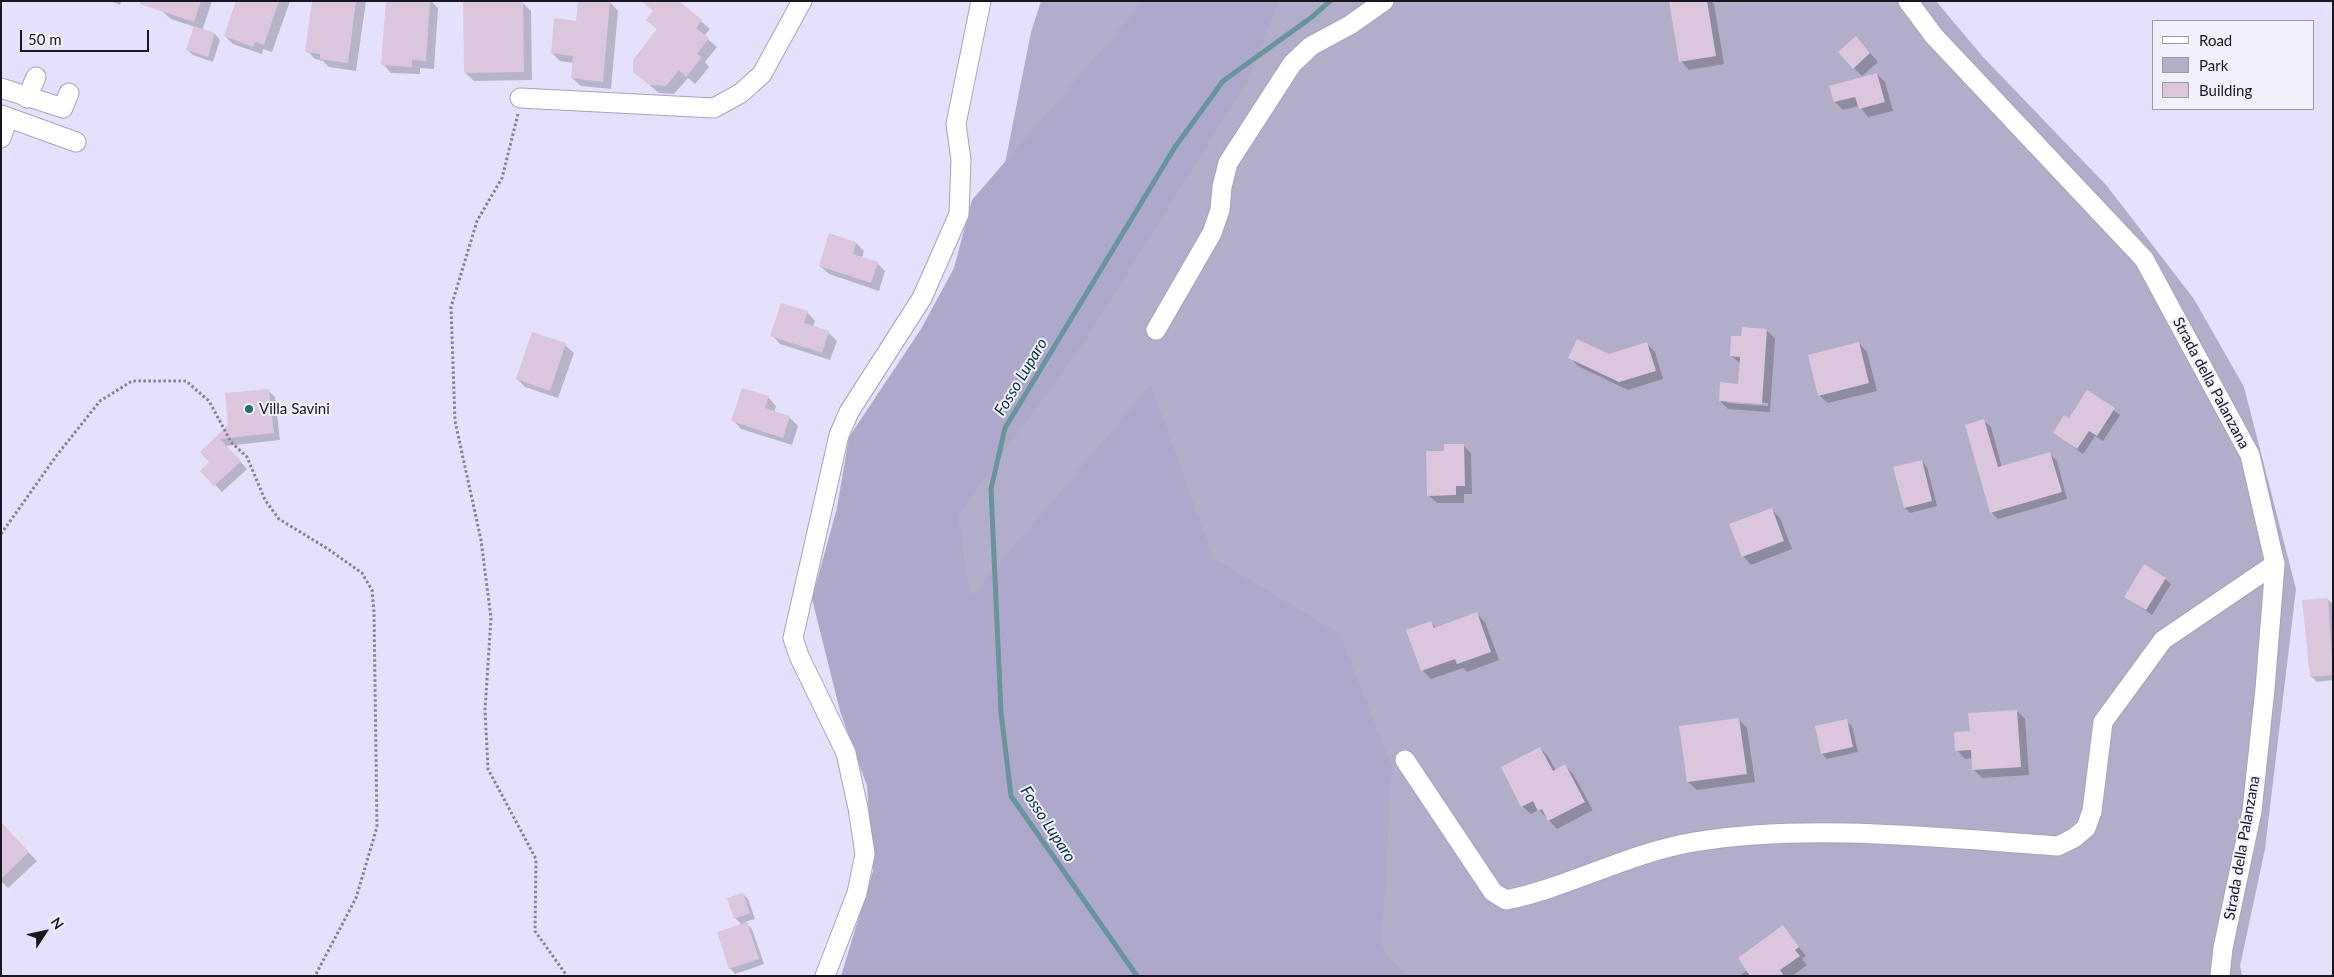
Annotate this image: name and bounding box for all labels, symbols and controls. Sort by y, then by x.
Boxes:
scale bar [22,20,151,52]
legend [2152,20,2314,110]
text: 50 m [28,30,62,48]
text: Road [2199,31,2232,49]
text: Park [2199,56,2228,74]
text: Building [2199,81,2252,99]
street label: Strada della Palanzana [2169,314,2253,452]
water label: Fosso Luparo [990,335,1052,419]
place label: Villa Savini [259,400,330,418]
marker: Villa Savini [243,403,255,415]
street label: Strada della Palanzana [2220,775,2264,921]
water label: Fosso Luparo [1016,782,1080,866]
north arrow [20,907,70,957]
text: N [48,914,68,932]

